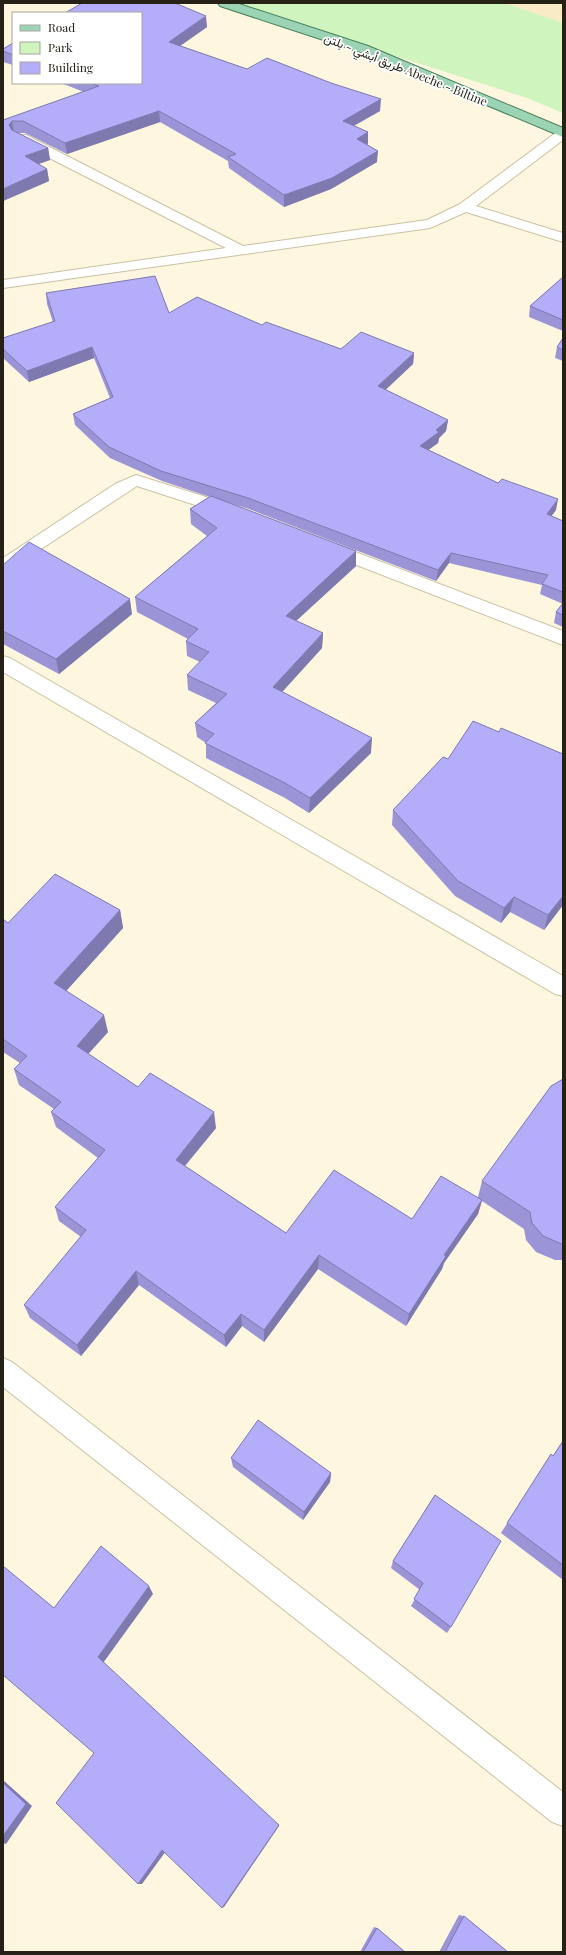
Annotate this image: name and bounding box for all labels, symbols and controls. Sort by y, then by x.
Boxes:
legend [12,12,142,84]
text: Road [48,19,75,35]
street label: طريق أبشي - بلتن Abeche - Biltine [321,29,490,112]
text: Park [48,39,73,55]
text: Building [48,59,94,75]

